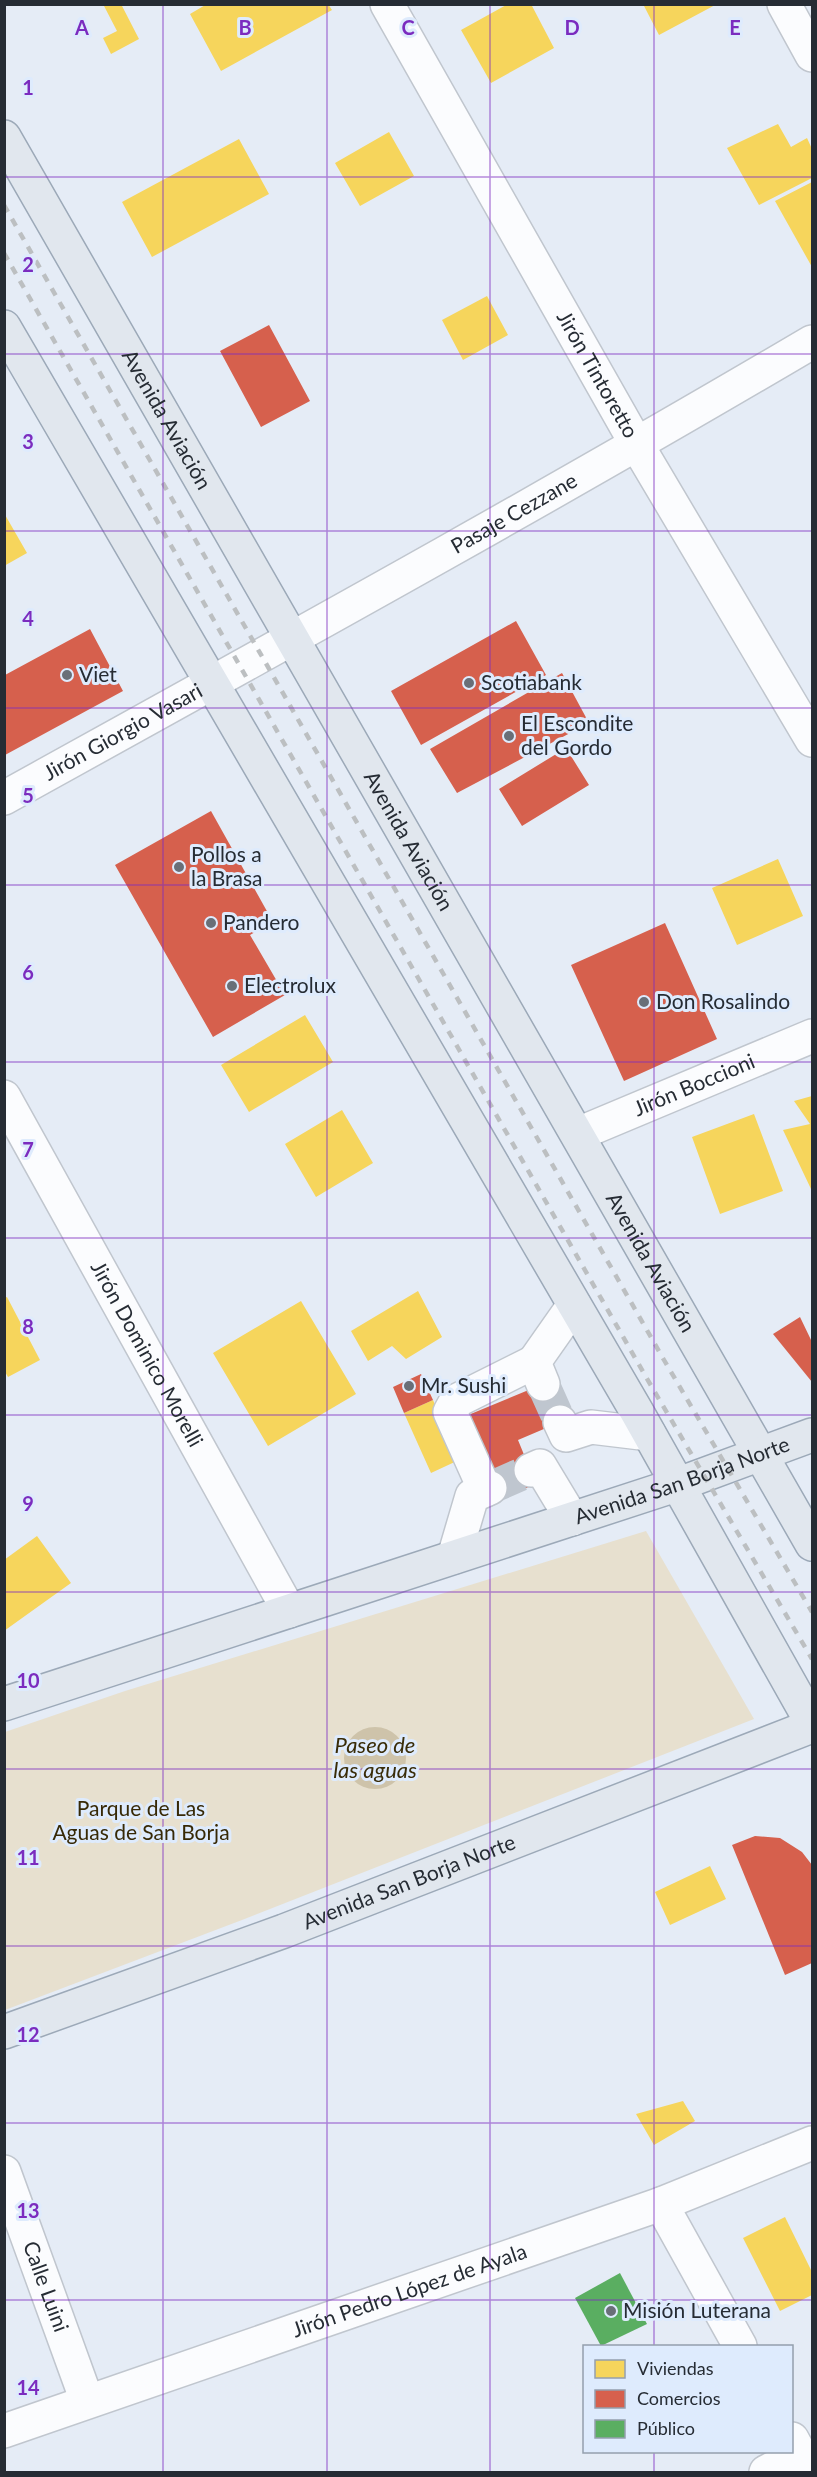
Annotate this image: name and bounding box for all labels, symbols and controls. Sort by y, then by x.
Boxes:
text: A [74,15,89,39]
text: B [238,15,252,39]
text: C [401,15,415,39]
text: D [564,15,580,39]
text: E [729,15,741,39]
text: 1 [22,75,34,99]
text: 2 [22,252,34,276]
street label: Jirón Tintoretto [552,306,644,442]
street label: Avenida Aviación [118,345,218,493]
text: 3 [22,429,34,453]
street label: Pasaje Cezzane [446,467,581,558]
text: 4 [22,606,34,630]
place label: Viet [79,661,117,686]
marker: Viet [60,668,74,682]
place label: Scotiabank [481,669,582,694]
marker: Scotiabank [462,676,476,690]
street label: Jirón Giorgio Vasari [39,677,206,785]
place label: El Escondite del Gordo [521,710,633,759]
marker: El Escondite del Gordo [502,729,516,743]
street label: Avenida Aviación [360,766,460,915]
text: 5 [22,783,34,807]
place label: Pollos a la Brasa [191,841,263,890]
marker: Pollos a la Brasa [172,860,186,874]
place label: Pandero [223,909,299,934]
marker: Pandero [204,916,218,930]
text: 6 [22,960,34,984]
place label: Electrolux [244,972,336,997]
marker: Electrolux [225,979,239,993]
place label: Don Rosalindo [656,988,790,1013]
marker: Don Rosalindo [637,995,651,1009]
street label: Jirón Boccioni [629,1048,758,1120]
text: 7 [22,1137,34,1161]
street label: Avenida Aviación [602,1187,702,1336]
street label: Jirón Dominico Morelli [86,1256,209,1451]
text: 8 [22,1314,34,1338]
place label: Mr. Sushi [421,1372,506,1397]
marker: Mr. Sushi [402,1379,416,1393]
street label: Avenida San Borja Norte [571,1430,793,1528]
text: 9 [22,1491,34,1515]
text: 10 [16,1668,40,1692]
water label: Paseo de las aguas [333,1731,417,1783]
park label: Parque de Las Aguas de San Borja [52,1795,230,1844]
street label: Avenida San Borja Norte [299,1828,519,1934]
text: 11 [16,1845,40,1869]
text: 12 [16,2022,40,2046]
text: 13 [16,2198,40,2222]
street label: Calle Luini [19,2237,75,2335]
street label: Jirón Pedro López de Ayala [288,2237,530,2342]
place label: Misión Luterana [623,2297,771,2322]
marker: Misión Luterana [604,2304,618,2318]
legend [583,2345,793,2453]
text: Viviendas [637,2357,714,2379]
text: 14 [16,2375,40,2399]
text: Comercios [637,2387,721,2409]
text: Público [637,2417,695,2439]

